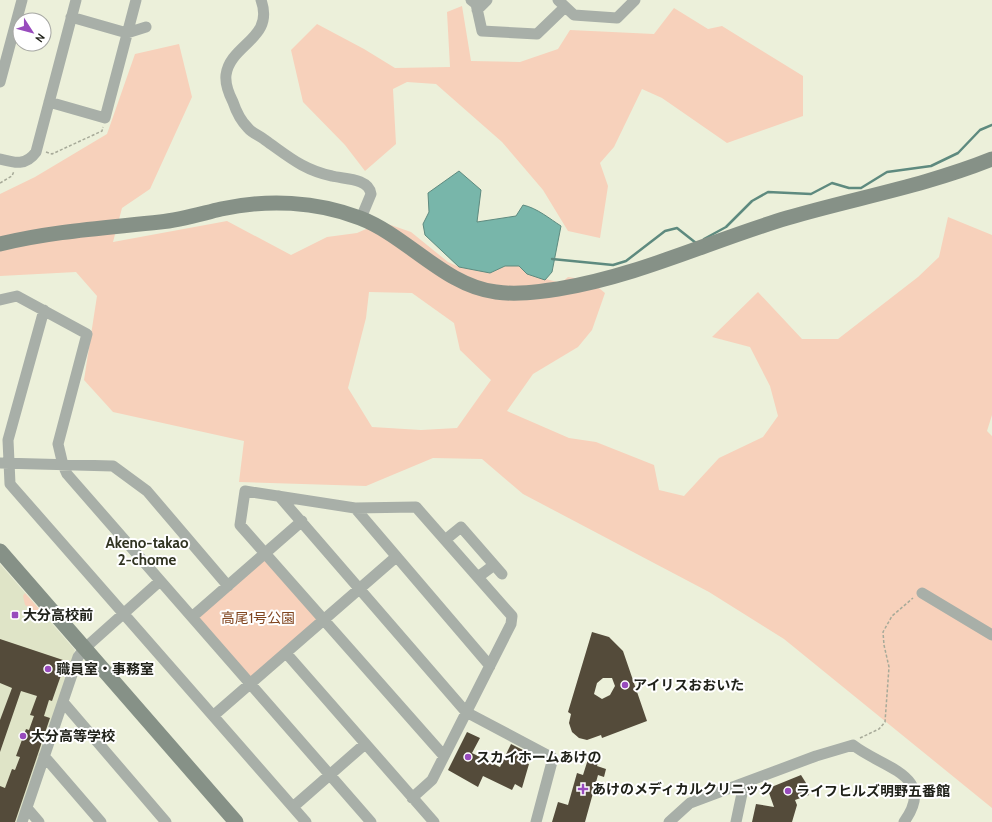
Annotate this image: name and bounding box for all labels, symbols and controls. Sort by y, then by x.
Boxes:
north arrow [12,12,52,52]
text: N [32,31,48,45]
district label: Akeno-takao 2-chome [105,534,189,569]
place label: 大分高校前 [23,606,93,624]
park label: 高尾1号公園 [221,609,295,627]
marker: 大分高校前 [10,610,20,620]
place label: 職員室・事務室 [56,660,154,678]
marker: 職員室・事務室 [43,664,53,674]
place label: アイリスおおいた [633,676,744,694]
marker: アイリスおおいた [620,680,630,690]
place label: 大分高等学校 [31,727,115,745]
marker: 大分高等学校 [18,731,28,741]
place label: スカイホームあけの [476,748,602,766]
marker: スカイホームあけの [463,752,473,762]
place label: あけのメディカルクリニック [592,780,773,798]
place label: ライフヒルズ明野五番館 [796,782,950,800]
marker: あけのメディカルクリニック [577,783,589,795]
marker: ライフヒルズ明野五番館 [783,786,793,796]

